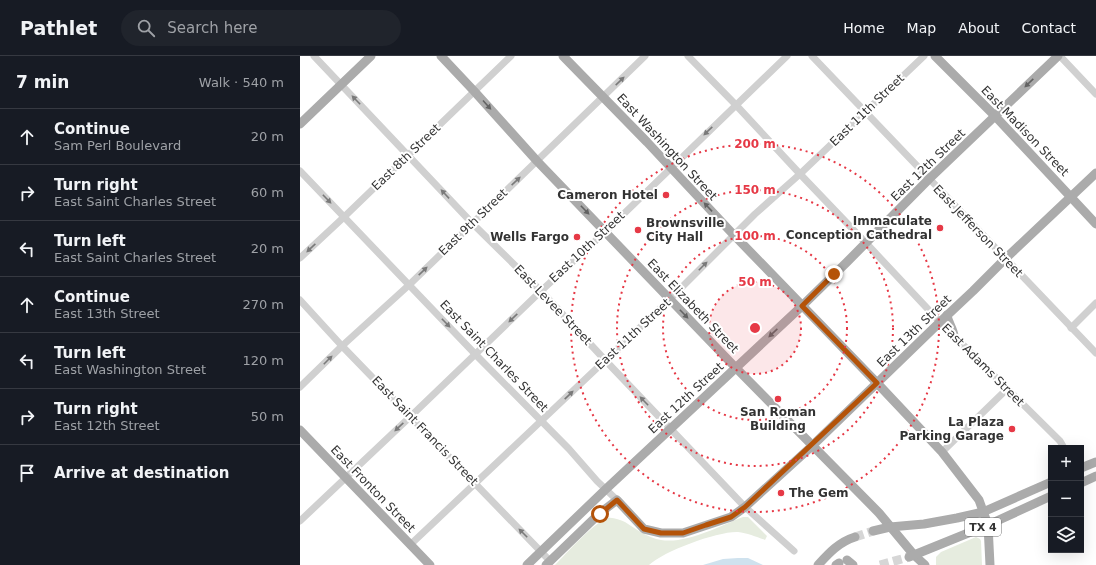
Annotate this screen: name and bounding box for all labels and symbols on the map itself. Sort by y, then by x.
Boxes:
street label: East 11th Street [827,71,907,149]
one-way arrow [615,76,625,86]
one-way arrow [1025,78,1034,87]
street label: East Madison Street [978,83,1072,179]
street label: East Washington Street [614,91,720,203]
one-way arrow [351,95,361,105]
one-way arrow [482,100,492,110]
street label: East 8th Street [369,121,443,193]
one-way arrow [703,126,713,136]
street label: East 12th Street [888,126,968,204]
text: 200 m [734,137,776,151]
one-way arrow [512,177,521,186]
street label: East Jefferson Street [930,182,1026,280]
text: 150 m [734,183,776,197]
street label: East 9th Street [436,186,510,258]
place label: Cameron Hotel [557,188,658,202]
one-way arrow [441,189,450,199]
marker: Cameron Hotel [661,190,671,200]
one-way arrow [322,194,332,204]
one-way arrow [703,202,712,212]
one-way arrow [580,205,589,216]
street label: East 10th Street [547,208,628,285]
place label: Immaculate Conception Cathedral [786,214,932,242]
place label: Brownsville City Hall [646,216,724,244]
marker: Immaculate Conception Cathedral [935,223,945,233]
marker: Brownsville City Hall [633,225,643,235]
text: 100 m [734,229,776,243]
place label: Wells Fargo [490,230,569,244]
marker: Wells Fargo [572,232,582,242]
one-way arrow [306,243,316,253]
street label: East Elizabeth Street [644,256,742,356]
one-way arrow [698,261,708,271]
street label: East Levee Street [511,262,595,348]
route end [825,265,843,283]
one-way arrow [418,266,428,276]
text: 50 m [738,275,772,289]
street label: East 13th Street [874,292,954,370]
street label: East 11th Street [593,295,674,372]
street label: East Saint Charles Street [437,297,551,415]
one-way arrow [680,309,689,319]
one-way arrow [508,313,518,322]
one-way arrow [441,318,451,328]
centre of rings [748,321,762,335]
street label: East Adams Street [939,321,1027,409]
one-way arrow [768,328,779,337]
one-way arrow [323,355,333,365]
street label: East 12th Street [646,359,727,436]
street label: East Saint Francis Street [369,373,481,489]
one-way arrow [564,390,574,399]
marker: San Roman Building [773,394,783,404]
one-way arrow [639,396,649,406]
place label: San Roman Building [740,405,816,433]
place label: La Plaza Parking Garage [899,415,1004,443]
one-way arrow [394,423,404,432]
marker: La Plaza Parking Garage [1007,424,1017,434]
street label: East Fronton Street [328,443,418,536]
place label: The Gem [789,486,849,500]
marker: The Gem [776,488,786,498]
route start [591,505,609,523]
road number: TX 4 [965,518,1001,536]
one-way arrow [518,528,528,538]

